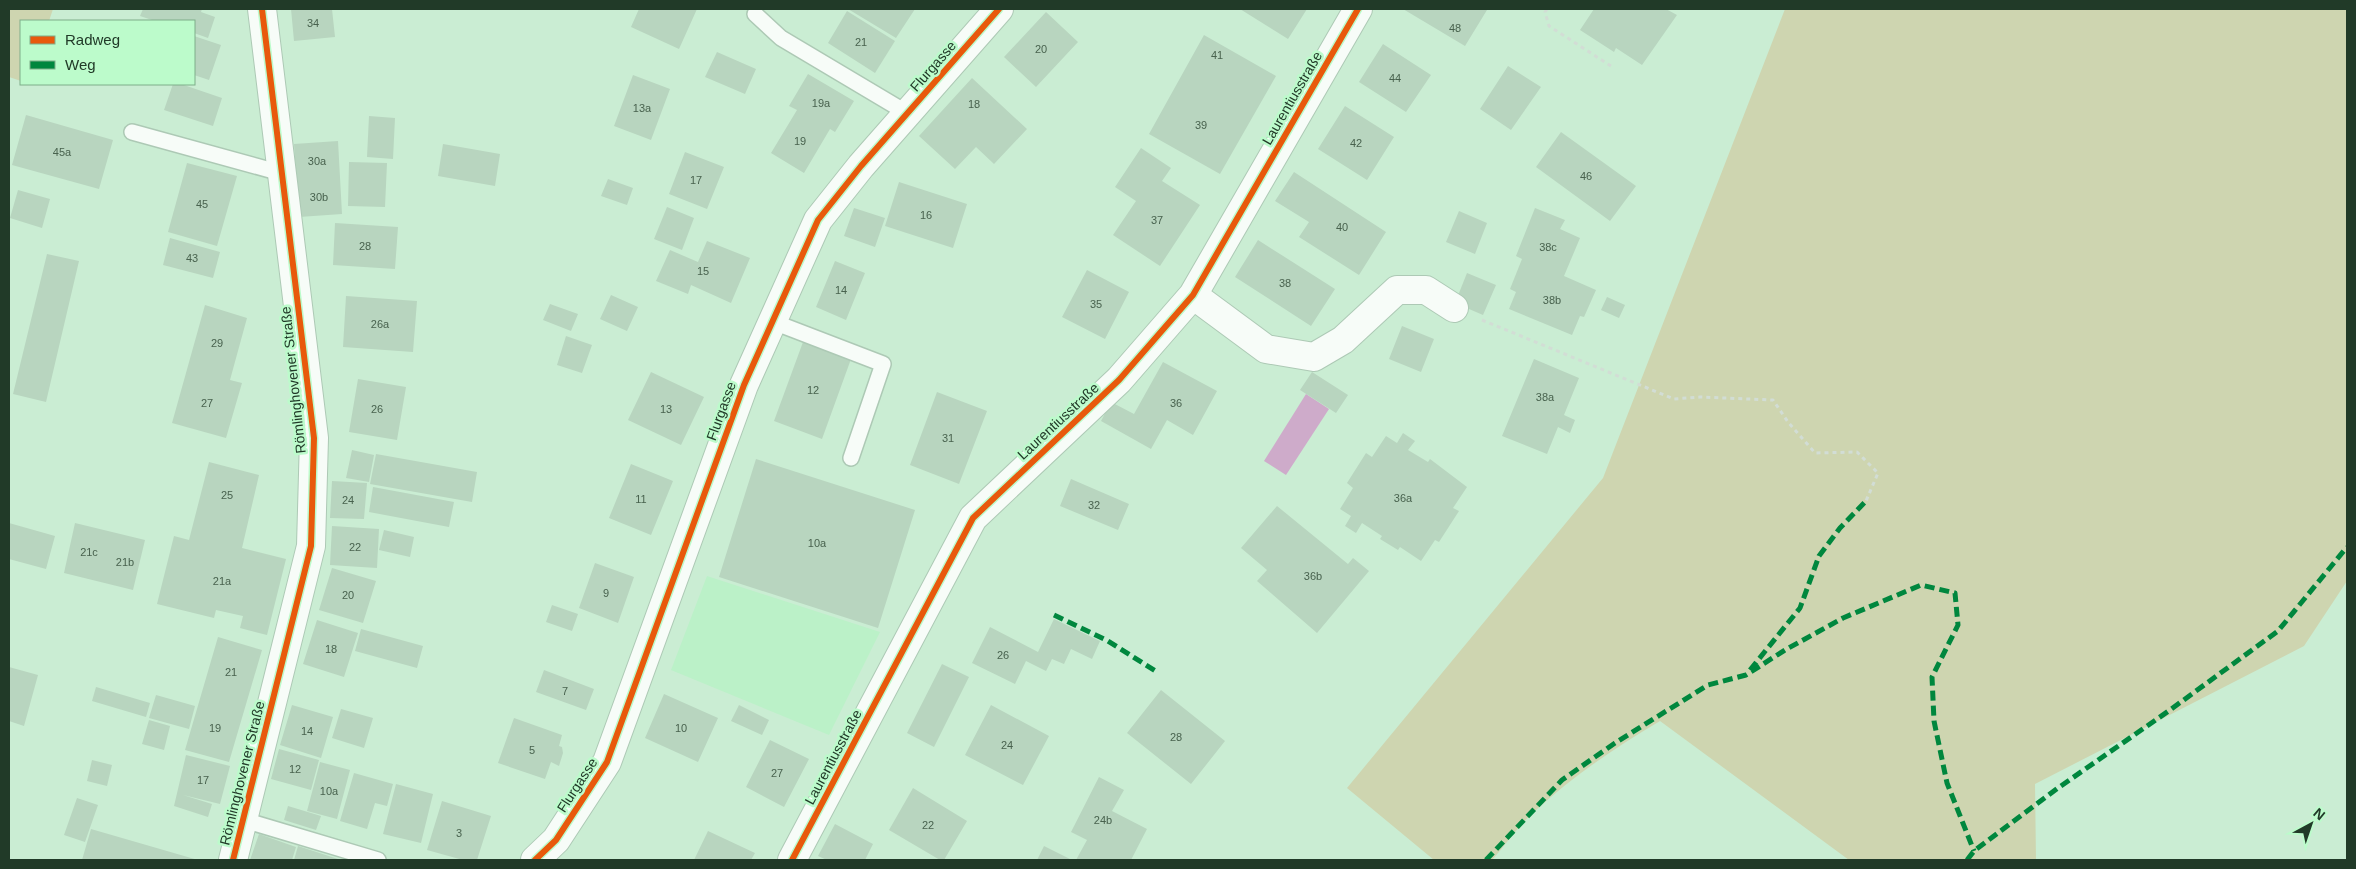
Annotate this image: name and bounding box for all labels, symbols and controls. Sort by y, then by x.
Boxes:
house number: 34 [307,17,319,29]
legend [20,20,195,85]
house number: 48 [1449,22,1461,34]
text: Radweg [65,31,120,48]
house number: 21 [855,36,867,48]
street label: Flurgasse [907,37,959,94]
house number: 20 [1035,43,1047,55]
street label: Laurentiusstraße [1259,48,1325,147]
house number: 41 [1211,49,1223,61]
text: Weg [65,56,96,73]
house number: 44 [1389,72,1401,84]
house number: 19a [812,97,831,109]
house number: 18 [968,98,980,110]
house number: 13a [633,102,652,114]
house number: 39 [1195,119,1207,131]
house number: 19 [794,135,806,147]
house number: 42 [1350,137,1362,149]
house number: 45a [53,146,72,158]
house number: 30a [308,155,327,167]
house number: 46 [1580,170,1592,182]
house number: 17 [690,174,702,186]
house number: 30b [310,191,328,203]
house number: 45 [196,198,208,210]
house number: 16 [920,209,932,221]
house number: 37 [1151,214,1163,226]
house number: 40 [1336,221,1348,233]
house number: 28 [359,240,371,252]
house number: 38c [1539,241,1557,253]
house number: 43 [186,252,198,264]
house number: 15 [697,265,709,277]
house number: 38 [1279,277,1291,289]
house number: 14 [835,284,847,296]
house number: 38b [1543,294,1561,306]
house number: 35 [1090,298,1102,310]
street label: Römlinghovener Straße [277,305,309,454]
house number: 26a [371,318,390,330]
house number: 29 [211,337,223,349]
street label: Flurgasse [703,379,739,443]
street label: Laurentiusstraße [1014,379,1102,463]
house number: 12 [807,384,819,396]
house number: 38a [1536,391,1555,403]
house number: 27 [201,397,213,409]
house number: 36 [1170,397,1182,409]
house number: 26 [371,403,383,415]
house number: 13 [660,403,672,415]
house number: 31 [942,432,954,444]
house number: 25 [221,489,233,501]
house number: 36a [1394,492,1413,504]
house number: 11 [635,493,647,505]
house number: 24 [342,494,354,506]
house number: 32 [1088,499,1100,511]
house number: 10a [808,537,827,549]
house number: 22 [349,541,361,553]
house number: 21c [80,546,98,558]
house number: 21b [116,556,134,568]
house number: 36b [1304,570,1322,582]
house number: 21a [213,575,232,587]
house number: 9 [603,587,609,599]
house number: 20 [342,589,354,601]
house number: 18 [325,643,337,655]
house number: 26 [997,649,1009,661]
house number: 21 [225,666,237,678]
house number: 7 [562,685,568,697]
street label: Römlinghovener Straße [216,699,268,847]
street label: Laurentiusstraße [801,707,865,807]
house number: 19 [209,722,221,734]
house number: 10 [675,722,687,734]
house number: 14 [301,725,313,737]
house number: 28 [1170,731,1182,743]
house number: 24 [1001,739,1013,751]
house number: 5 [529,744,535,756]
street label: Flurgasse [554,755,601,815]
house number: 12 [289,763,301,775]
house number: 27 [771,767,783,779]
house number: 17 [197,774,209,786]
house number: 10a [320,785,339,797]
north arrow [2286,799,2336,849]
text: N [2310,805,2328,823]
house number: 24b [1094,814,1112,826]
house number: 22 [922,819,934,831]
house number: 3 [456,827,462,839]

